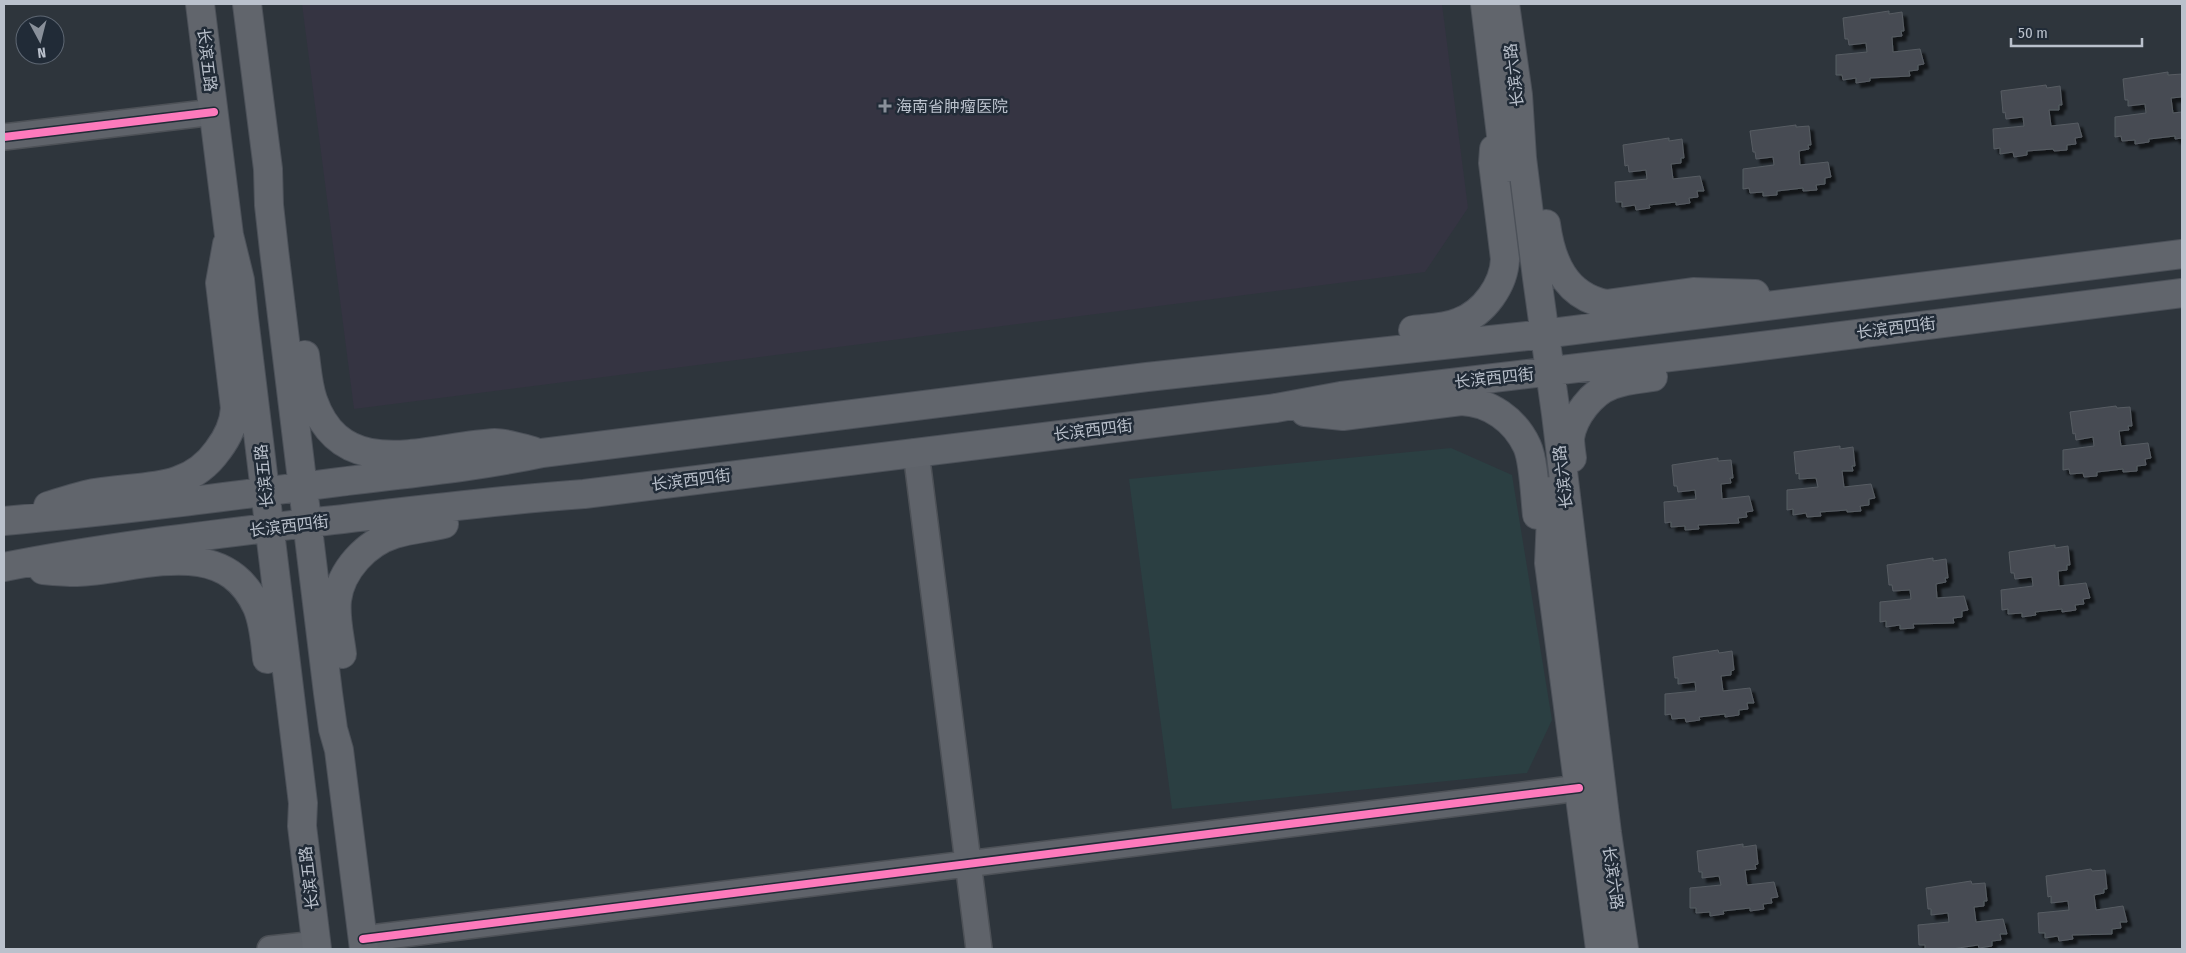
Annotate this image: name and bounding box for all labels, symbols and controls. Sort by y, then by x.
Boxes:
north arrow [15,15,65,65]
scale bar [2011,15,2142,47]
text: 50 m [2018,24,2048,42]
street label: 长滨五路 [194,27,220,93]
street label: 长滨六路 [1501,42,1527,108]
text: N [36,43,47,61]
place label: 海南省肿瘤医院 [896,97,1008,116]
marker: 海南省肿瘤医院 [878,99,892,113]
street label: 长滨西四街 [1855,314,1937,342]
street label: 长滨西四街 [1453,364,1535,392]
street label: 长滨西四街 [1052,416,1134,444]
street label: 长滨五路 [251,443,277,509]
street label: 长滨六路 [1550,444,1576,510]
street label: 长滨西四街 [650,466,732,494]
street label: 长滨西四街 [248,512,330,540]
street label: 长滨五路 [296,845,322,911]
street label: 长滨六路 [1599,845,1627,911]

